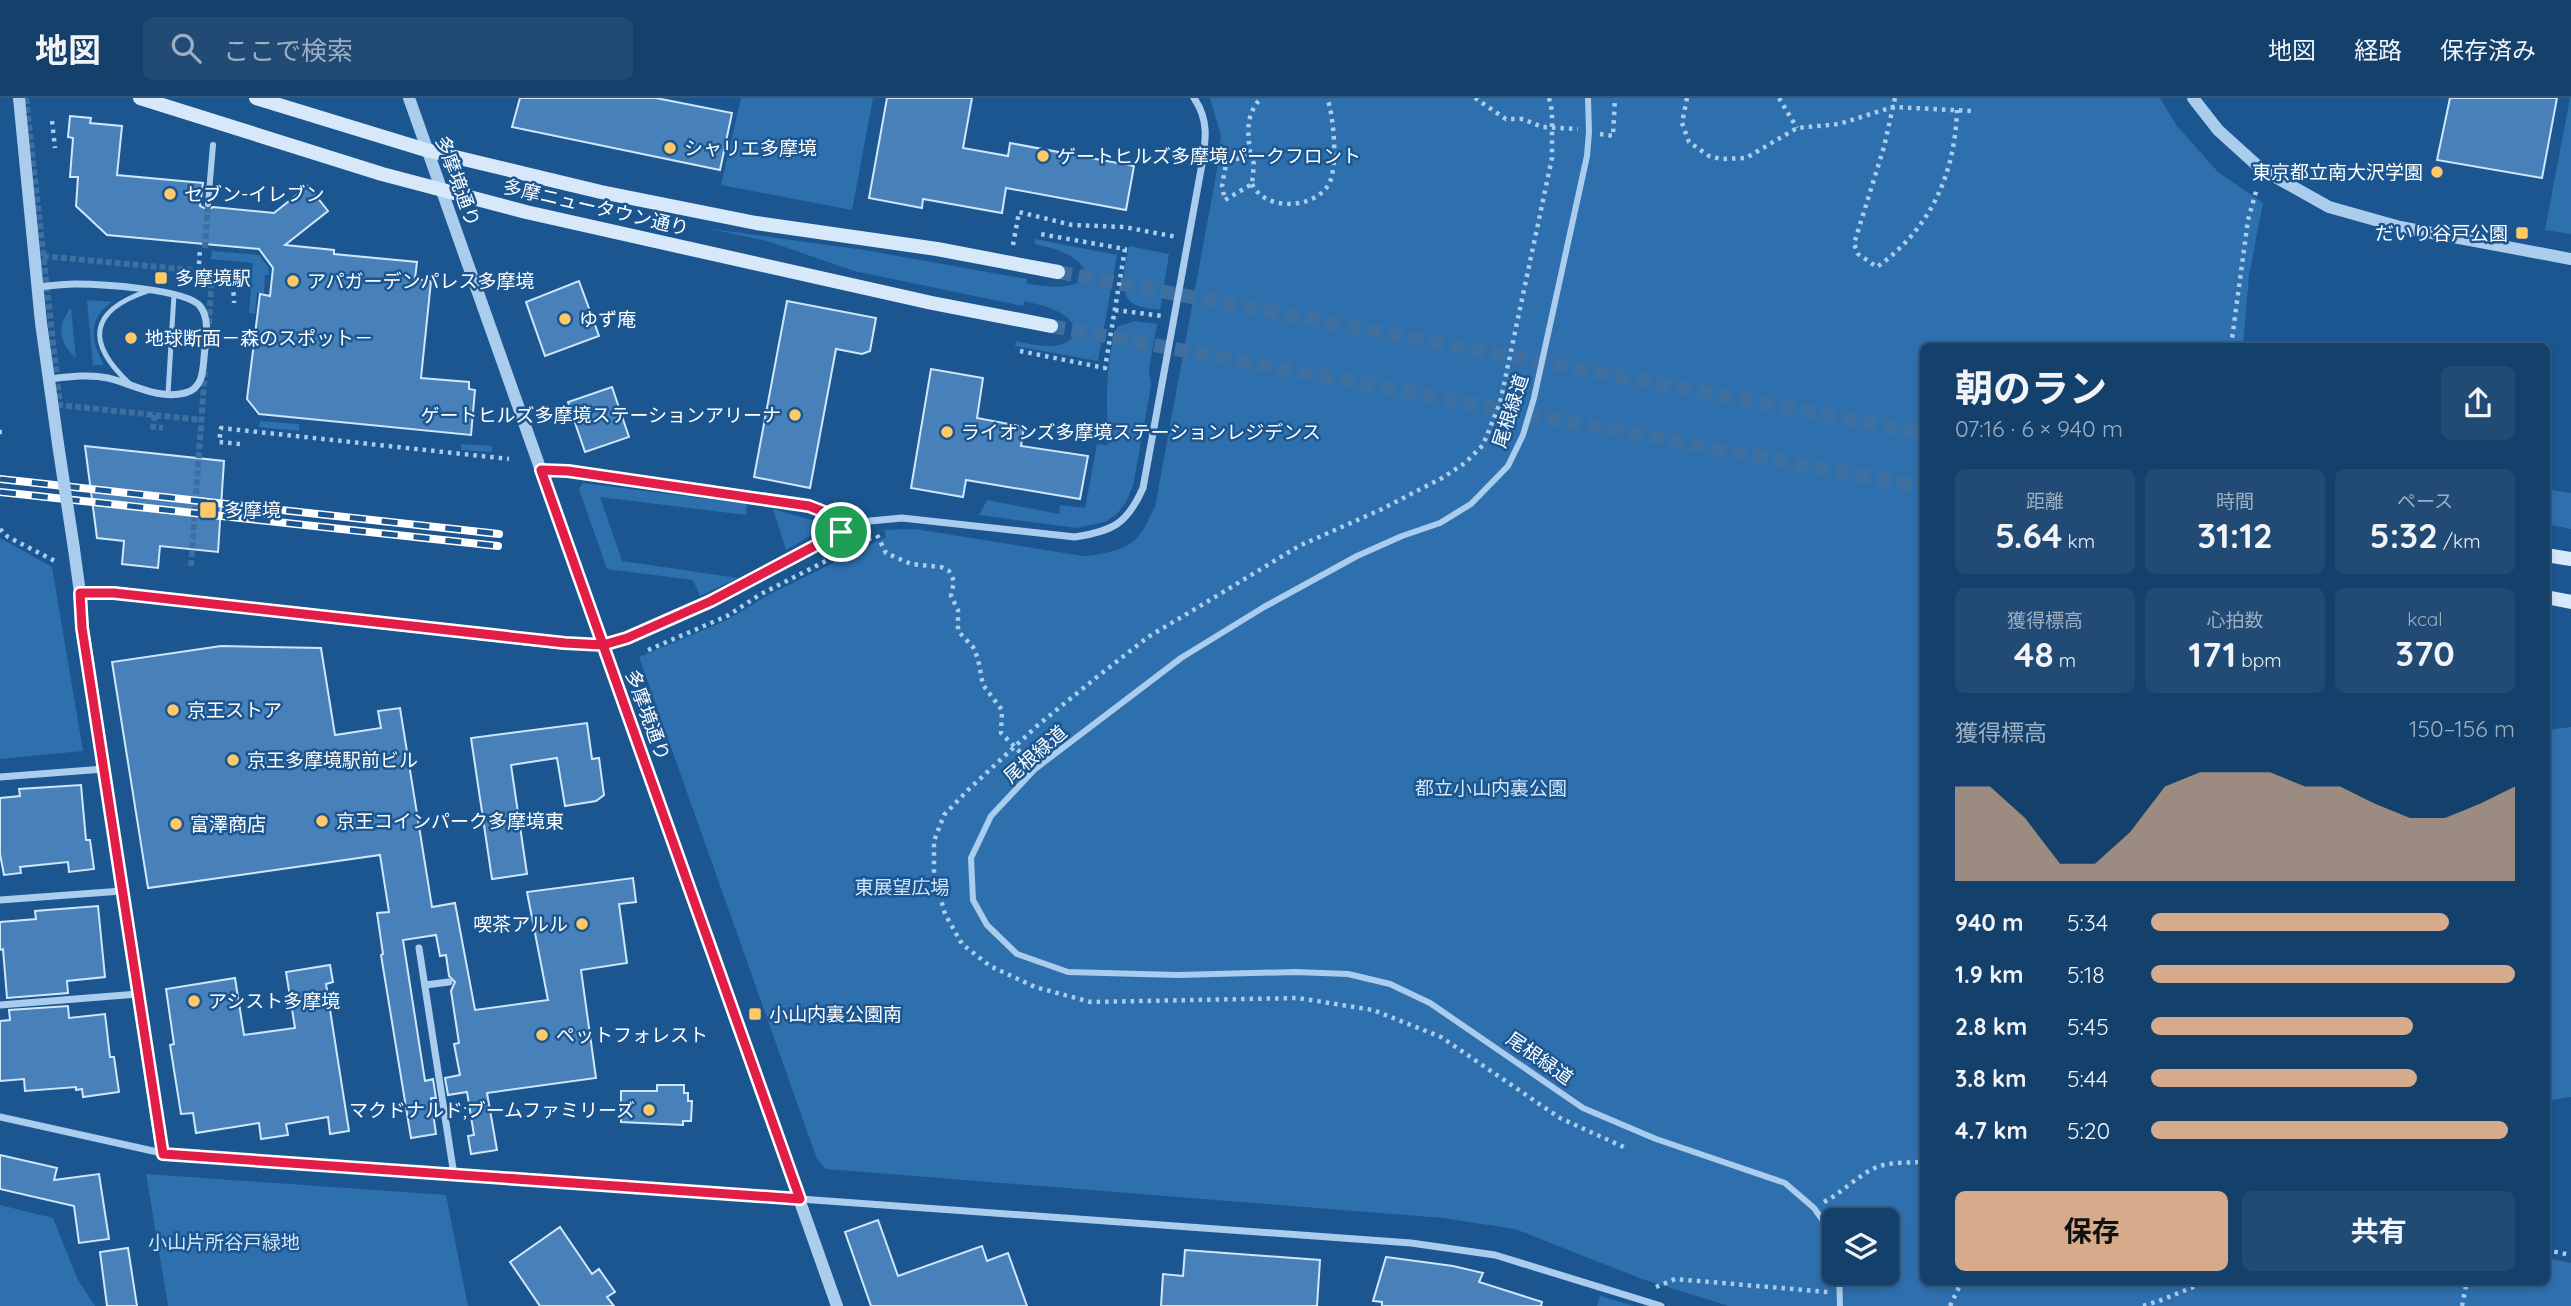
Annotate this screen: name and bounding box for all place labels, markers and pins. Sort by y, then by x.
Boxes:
place label: シャリエ多摩境 [684,136,817,160]
marker: シャリエ多摩境 [662,140,678,156]
place label: ゲートヒルズ多摩境パークフロント [1057,144,1361,168]
marker: ゲートヒルズ多摩境パークフロント [1035,148,1051,164]
place label: 東京都立南大沢学園 [2252,160,2423,184]
marker: 東京都立南大沢学園 [2429,164,2445,180]
place label: セブン-イレブン [184,182,324,206]
marker: セブン-イレブン [162,186,178,202]
place label: だいり谷戸公園 [2375,221,2508,245]
marker: だいり谷戸公園 [2514,225,2530,241]
place label: 多摩境駅 [175,266,251,290]
place label: アパガーデンパレス多摩境 [307,269,535,293]
marker: 多摩境駅 [153,270,169,286]
marker: アパガーデンパレス多摩境 [285,273,301,289]
place label: ゆず庵 [579,307,636,331]
marker: ゆず庵 [557,311,573,327]
place label: 地球断面－森のスポット－ [145,326,373,350]
marker: 地球断面－森のスポット－ [123,330,139,346]
place label: ゲートヒルズ多摩境ステーションアリーナ [420,403,781,427]
marker: ゲートヒルズ多摩境ステーションアリーナ [787,407,803,423]
place label: ライオンズ多摩境ステーションレジデンス [961,420,1321,444]
marker: ライオンズ多摩境ステーションレジデンス [939,424,955,440]
place label: 多摩境 [224,498,281,522]
marker: 多摩境 [198,500,218,520]
pin [811,502,871,562]
place label: 京王ストア [187,698,282,722]
marker: 京王ストア [165,702,181,718]
place label: 京王多摩境駅前ビル [247,748,418,772]
marker: 京王多摩境駅前ビル [225,752,241,768]
place label: 京王コインパーク多摩境東 [336,809,564,833]
place label: 富澤商店 [190,812,266,836]
marker: 京王コインパーク多摩境東 [314,813,330,829]
marker: 富澤商店 [168,816,184,832]
place label: 喫茶アルル [473,912,568,936]
marker: 喫茶アルル [574,916,590,932]
place label: アシスト多摩境 [208,989,340,1013]
marker: アシスト多摩境 [186,993,202,1009]
place label: 小山内裏公園南 [769,1002,902,1026]
marker: 小山内裏公園南 [747,1006,763,1022]
place label: ペットフォレスト [556,1023,708,1047]
marker: ペットフォレスト [534,1027,550,1043]
place label: マクドナルド;ブームファミリーズ [349,1098,635,1122]
marker: マクドナルド;ブームファミリーズ [641,1102,657,1118]

